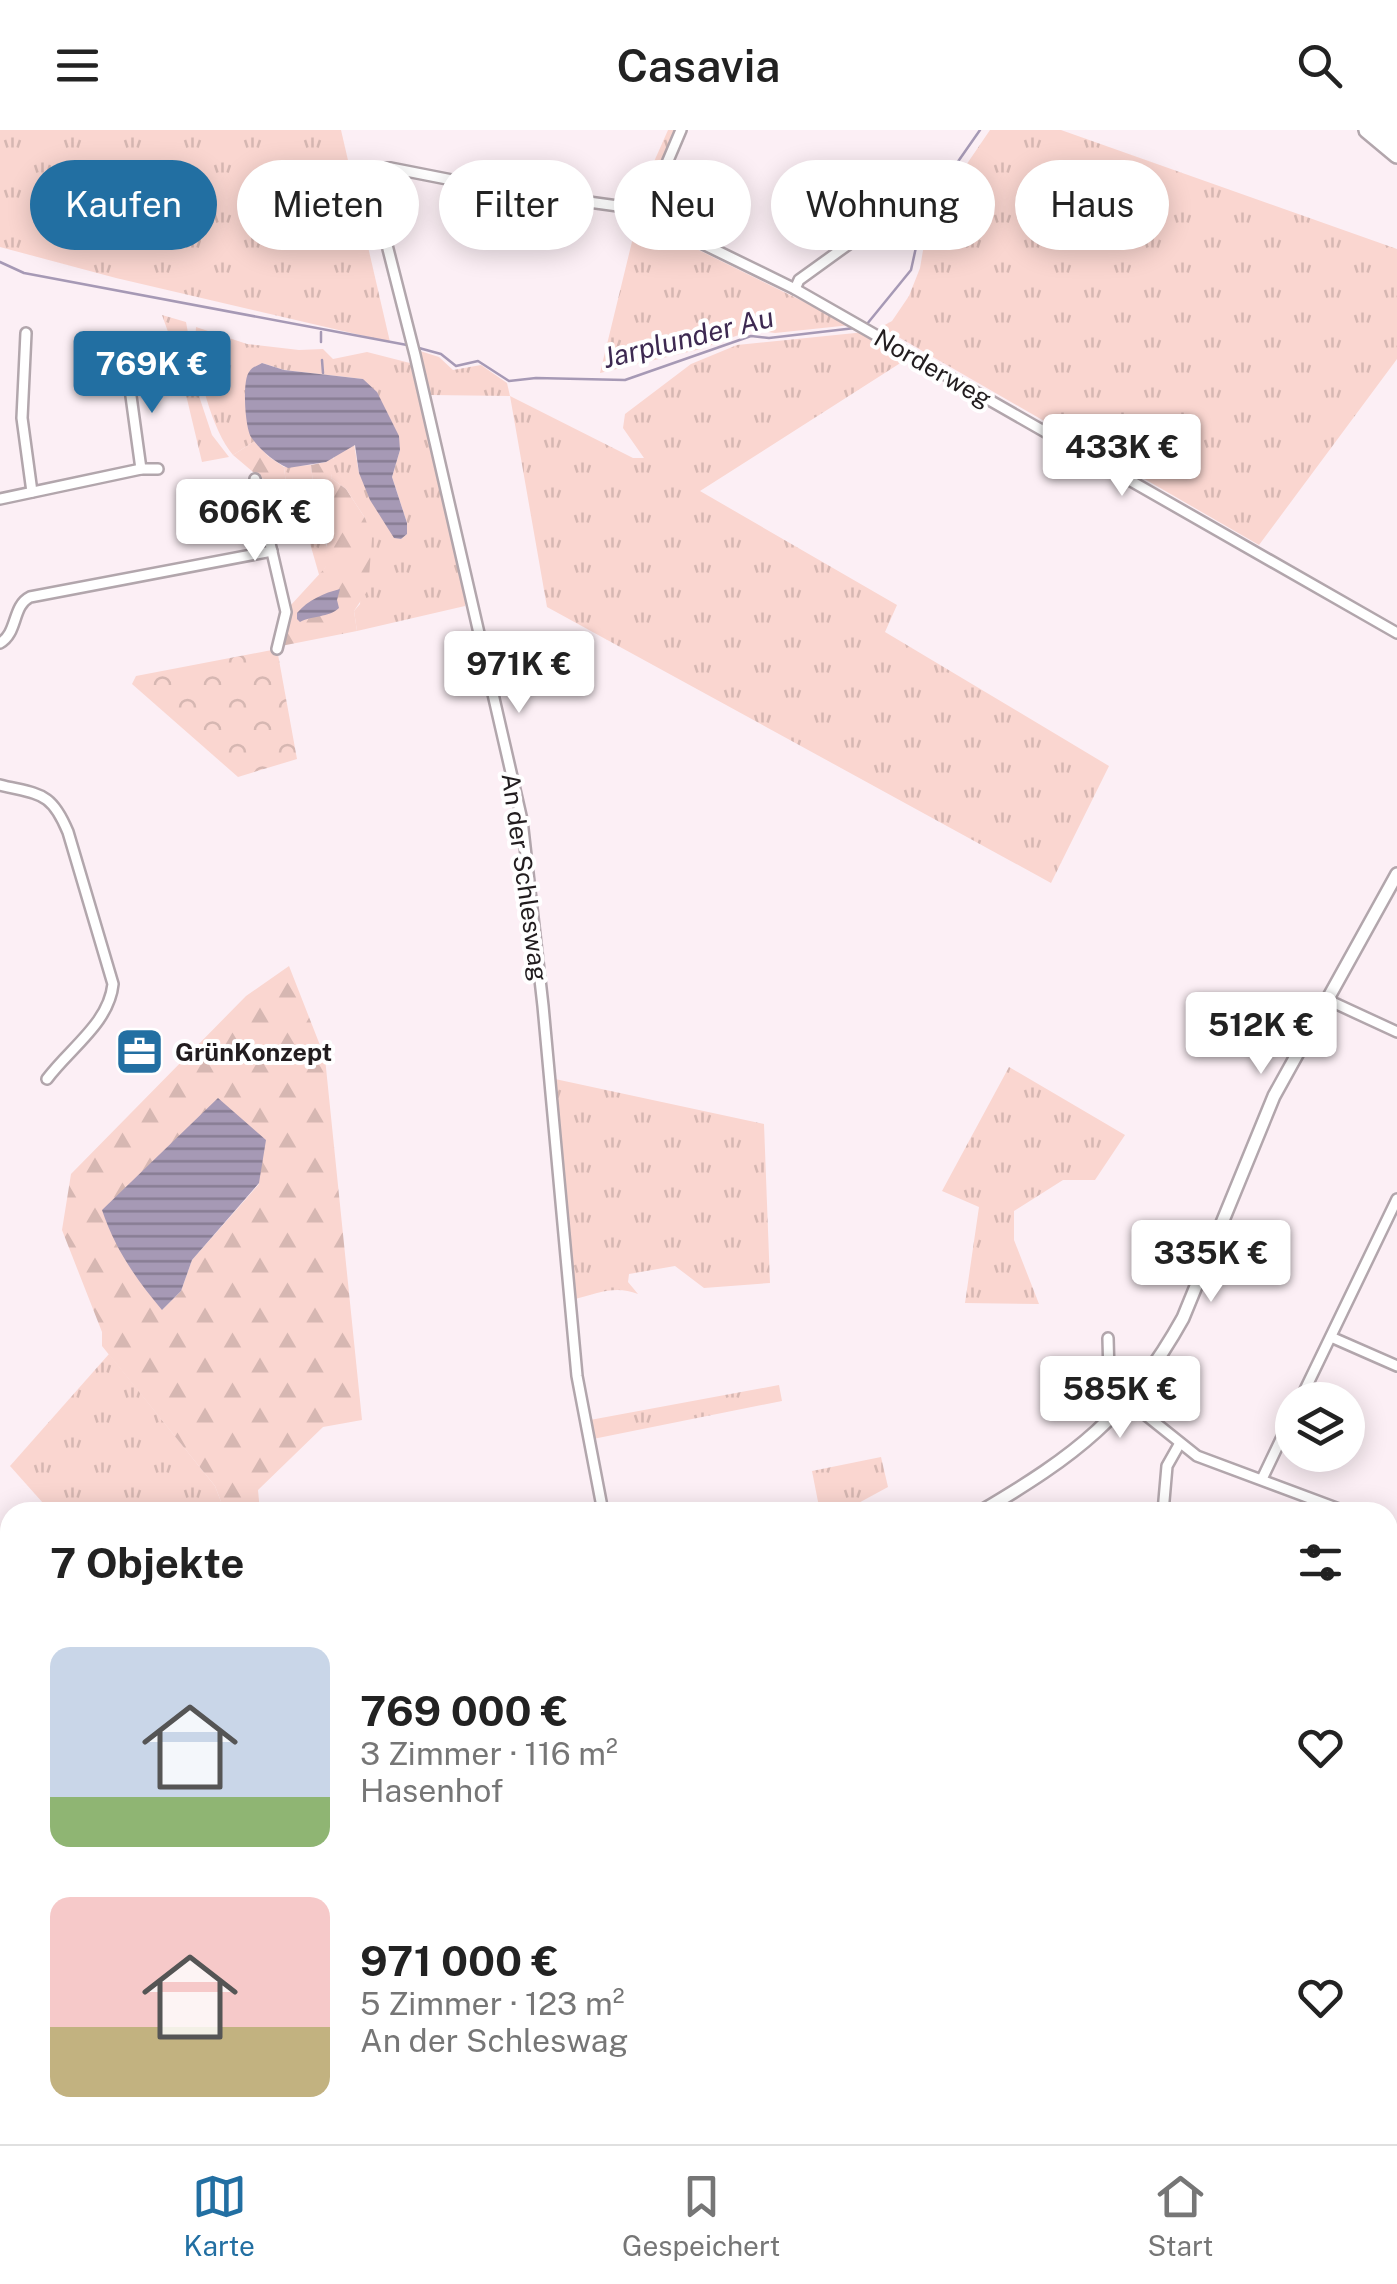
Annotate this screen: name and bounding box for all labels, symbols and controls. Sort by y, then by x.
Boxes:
icon: menu [50,38,105,93]
icon: search [1292,38,1347,93]
text: Casavia [617,39,780,92]
chip: Kaufen [30,160,217,250]
chip: Mieten [237,160,419,250]
chip: Filter [439,160,594,250]
chip: Neu [614,160,751,250]
chip: Wohnung [771,160,995,250]
chip: Haus [1015,160,1169,250]
water label: Jarplunder Au [599,300,777,374]
street label: Norderweg [869,322,997,414]
pin: 769K € [71,331,233,416]
text: 769K € [96,345,208,382]
pin: 433K € [1041,414,1203,499]
text: 433K € [1065,428,1179,465]
pin: 606K € [174,479,336,564]
text: 606K € [198,493,312,530]
pin: 971K € [438,631,600,716]
text: 971K € [466,645,572,682]
street label: An der Schleswag [496,771,554,983]
pin: 512K € [1180,992,1342,1077]
text: 512K € [1208,1006,1314,1043]
office icon: GrünKonzept [114,1026,166,1078]
place label: GrünKonzept [175,1037,332,1067]
pin: 335K € [1130,1220,1292,1305]
text: 335K € [1153,1234,1269,1271]
pin: 585K € [1039,1356,1201,1441]
text: 585K € [1062,1370,1178,1407]
map controls [1275,1382,1365,1472]
button: layers [1275,1382,1365,1472]
icon: filters [1293,1535,1348,1590]
text: 7 Objekte [50,1538,244,1587]
text: 769 000 € [360,1686,568,1735]
icon: home [130,1687,250,1807]
icon: heart [1293,1720,1348,1775]
text: 3 Zimmer · 116 m² [360,1735,618,1772]
text: Hasenhof [360,1772,503,1809]
text: 971 000 € [360,1936,559,1985]
icon: home [130,1937,250,2057]
icon: heart [1293,1970,1348,2025]
text: 5 Zimmer · 123 m² [360,1985,624,2022]
text: An der Schleswag [360,2022,628,2059]
tab: Karte [184,2169,255,2262]
tab: Gespeichert [622,2169,780,2262]
tab: Start [1147,2169,1213,2262]

